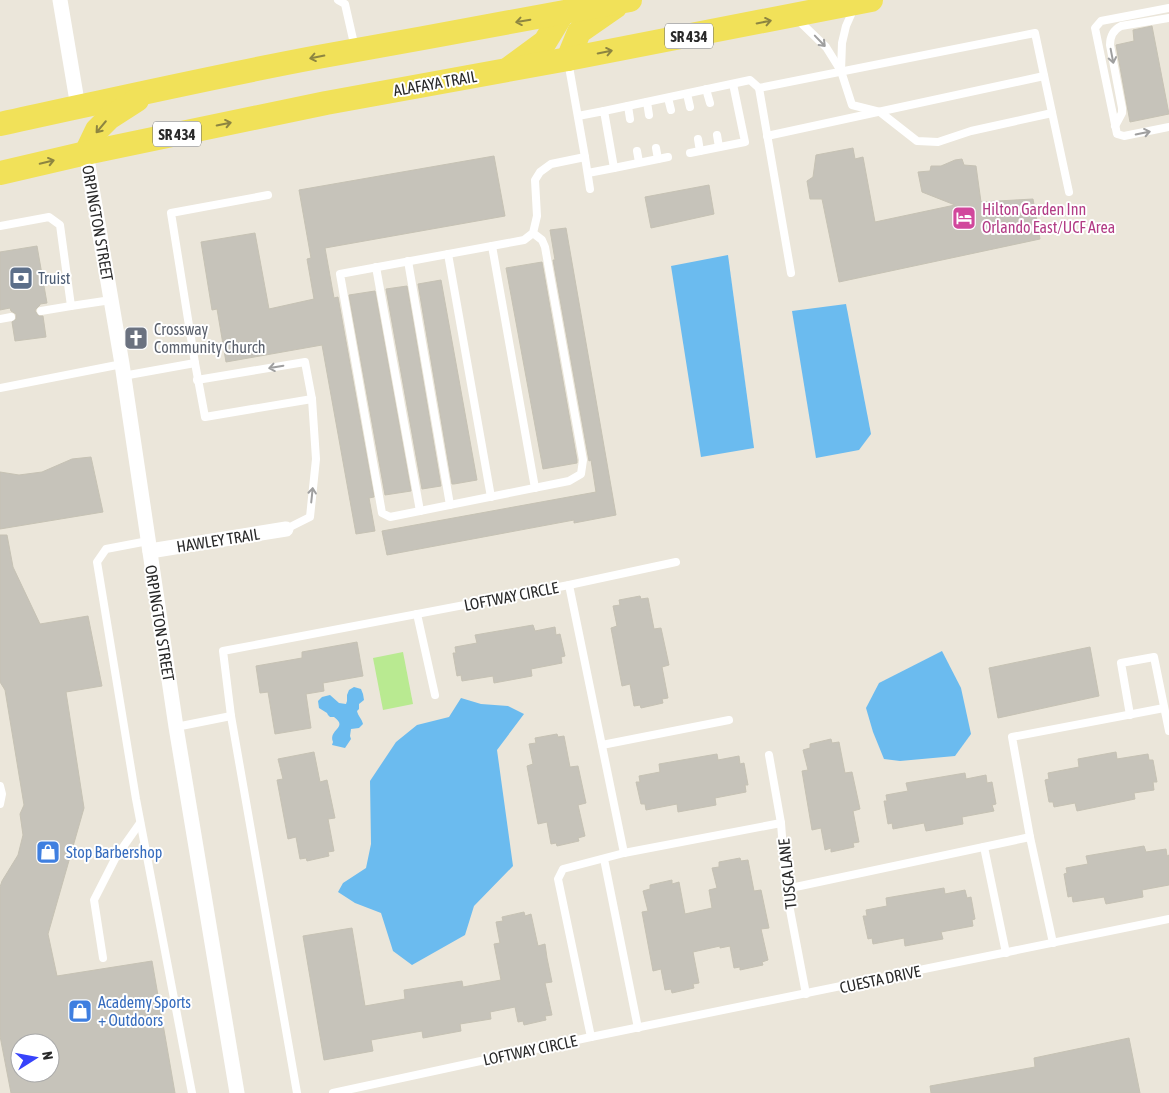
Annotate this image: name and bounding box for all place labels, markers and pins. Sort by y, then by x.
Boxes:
place label: Hilton Garden Inn Orlando East/UCF Area [982,200,1115,236]
hotel icon: Hilton Garden Inn Orlando East/UCF Area [951,205,977,231]
bank icon: Truist [8,265,34,291]
place label: Truist [38,269,71,287]
place label: Crossway Community Church [154,320,265,357]
church icon: Crossway Community Church [123,325,149,351]
shop icon: Stop Barbershop [35,839,61,865]
place label: Stop Barbershop [66,843,162,862]
place label: Academy Sports + Outdoors [98,993,191,1029]
shop icon: Academy Sports + Outdoors [67,998,93,1024]

